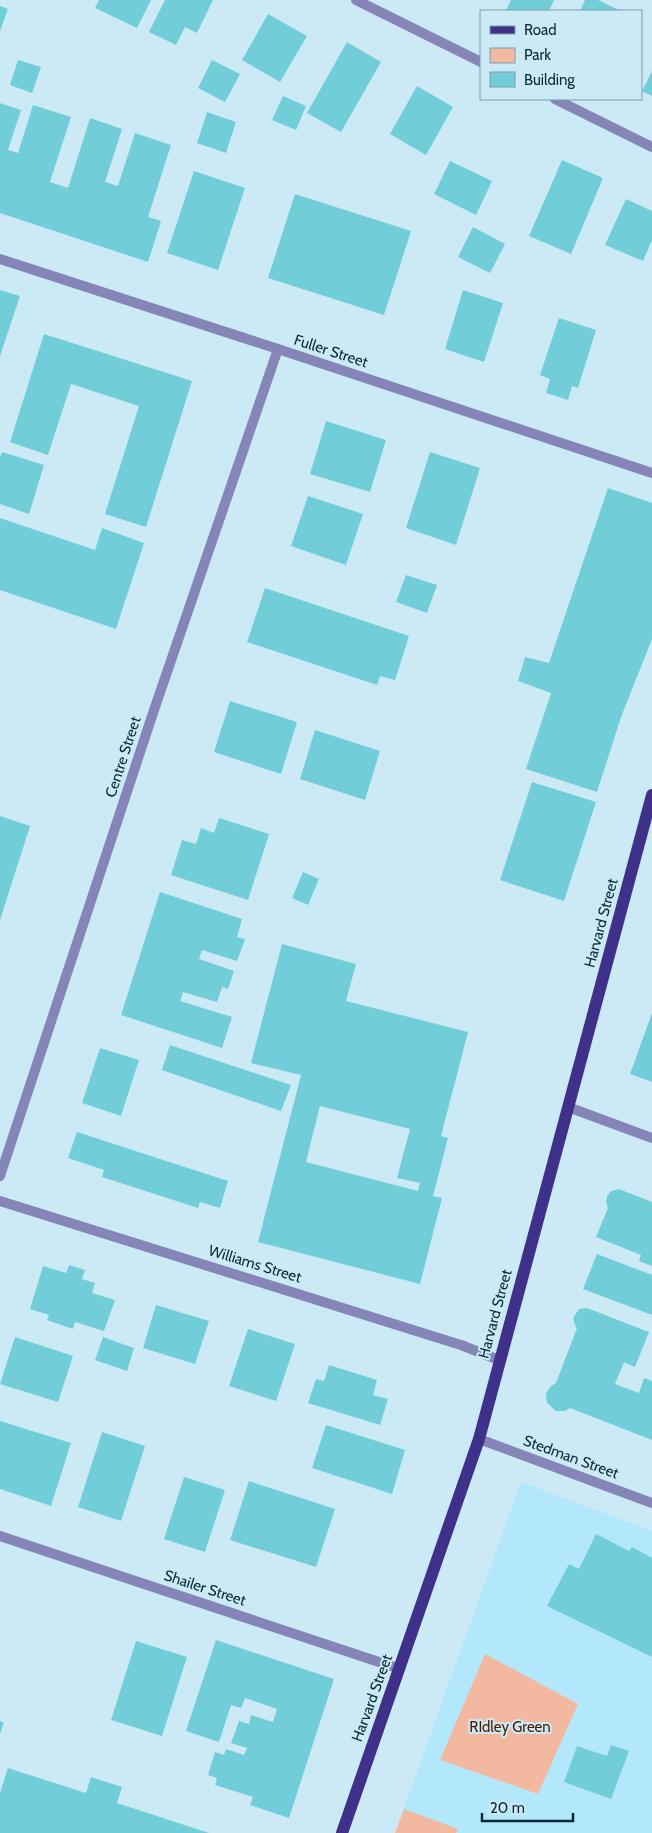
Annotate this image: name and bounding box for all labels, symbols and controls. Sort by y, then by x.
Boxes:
legend [480,10,642,100]
text: Road [524,21,557,39]
text: Park [524,46,551,64]
text: Building [524,71,575,89]
street label: Fuller Street [292,331,370,371]
street label: Centre Street [101,714,145,800]
street label: Harvard Street [580,876,622,970]
street label: Williams Street [206,1241,304,1287]
street label: Harvard Street [474,1267,516,1361]
street label: Stedman Street [521,1431,621,1483]
street label: Shailer Street [162,1566,248,1610]
street label: Harvard Street [348,1652,396,1744]
park label: RIdley Green [469,1718,551,1736]
scale bar [482,1790,573,1822]
text: 20 m [490,1799,525,1817]

